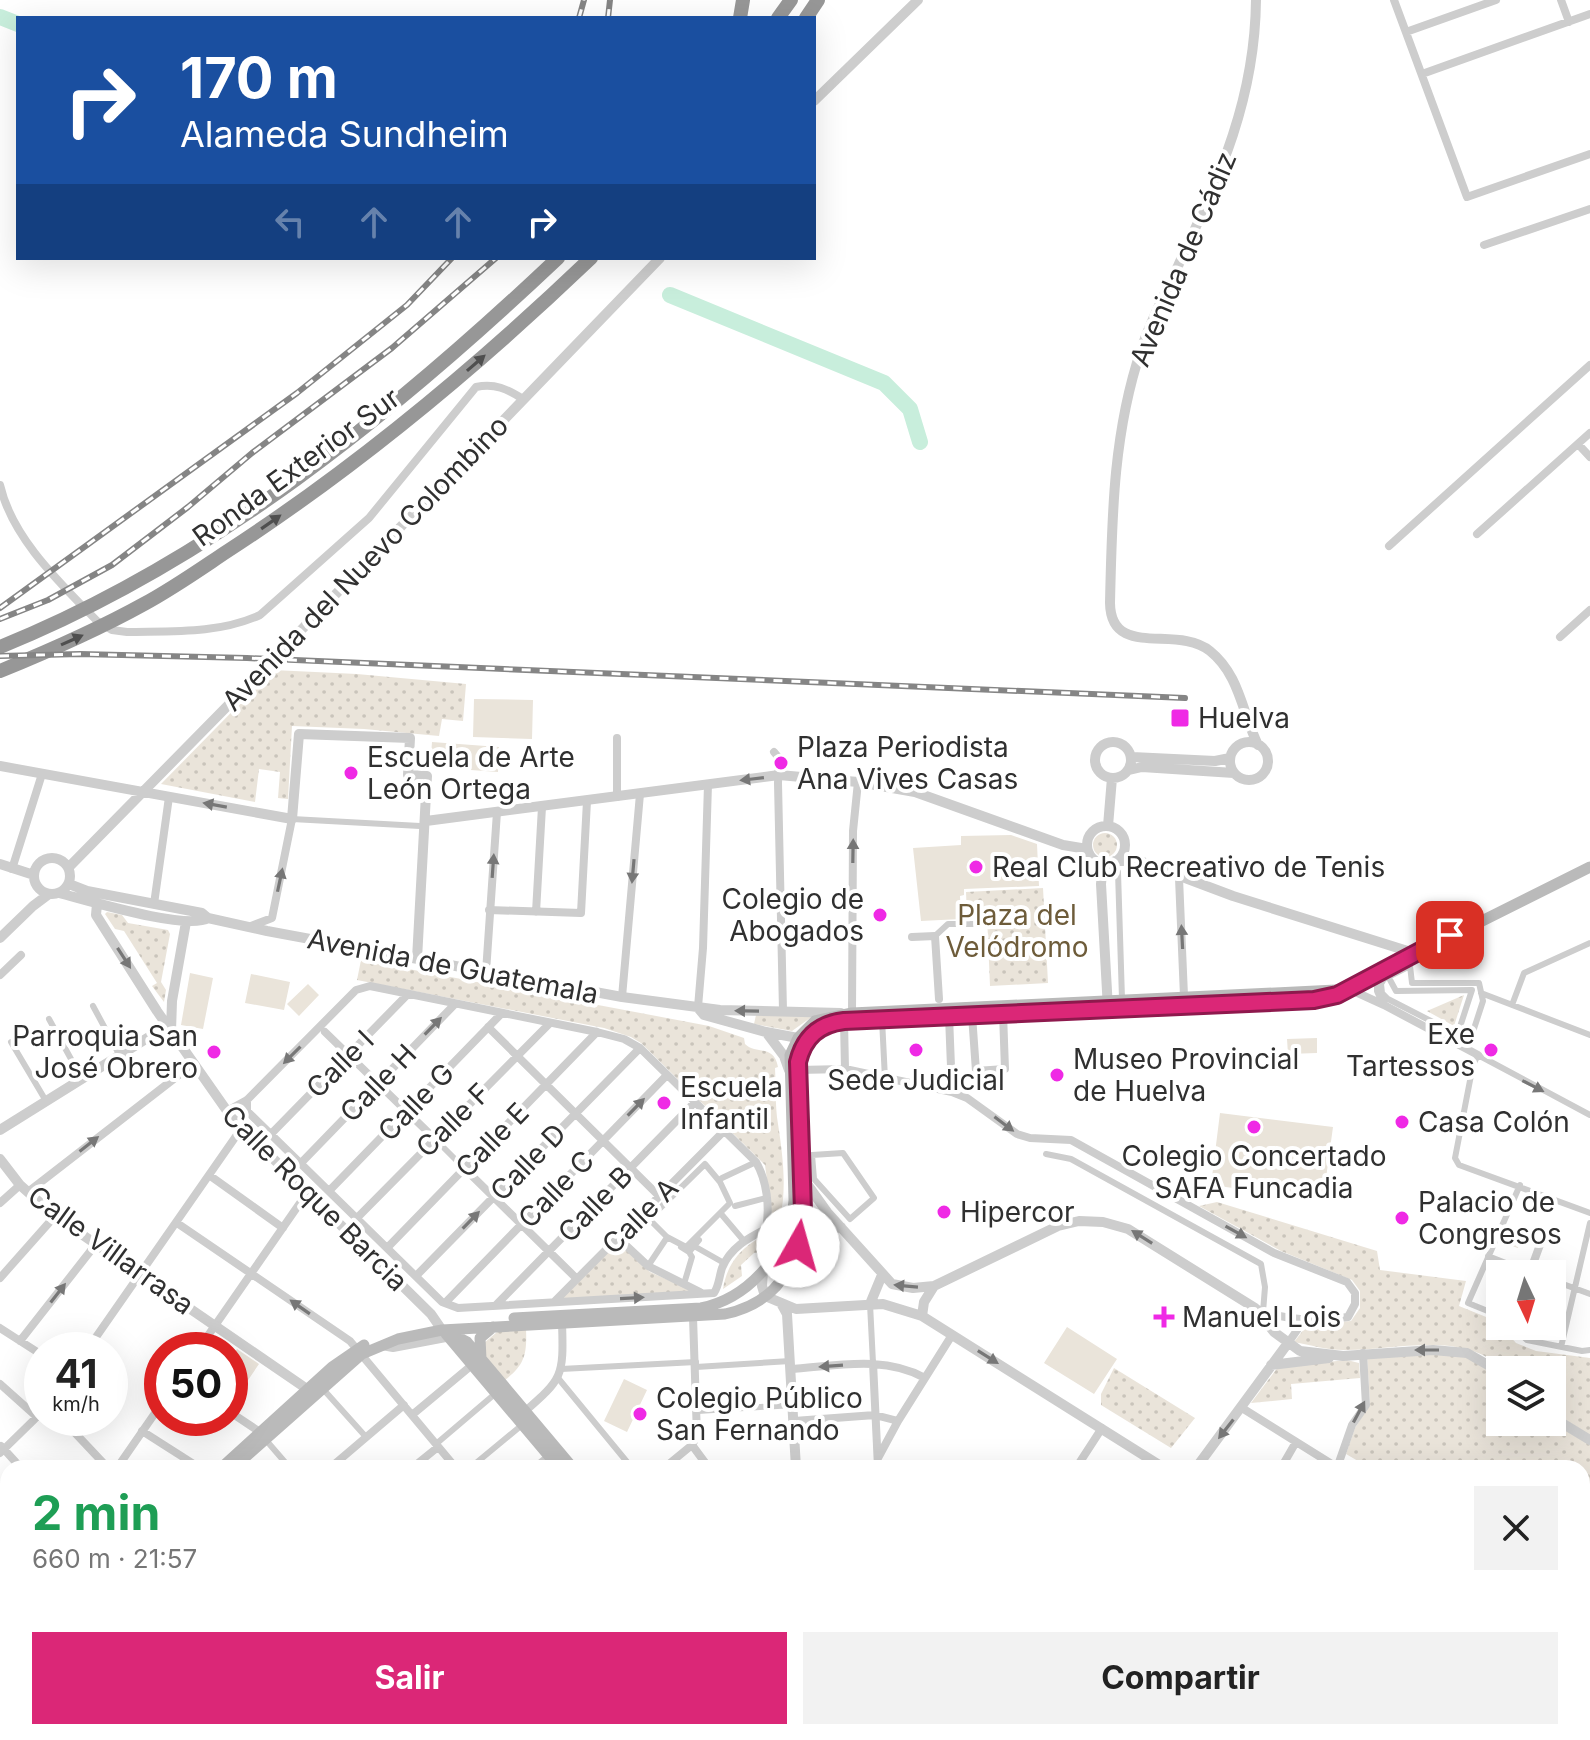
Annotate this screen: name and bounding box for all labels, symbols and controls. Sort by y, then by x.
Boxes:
text: 170 m [180,44,338,112]
icon: right [48,48,152,152]
text: Alameda Sundheim [180,112,509,156]
street label: Avenida de Cádiz [1122,147,1244,371]
icon: left [268,200,312,244]
icon: ahead [352,200,396,244]
icon: ahead [436,200,480,244]
icon: right [520,200,564,244]
one-way arrow [466,354,485,372]
street label: Ronda Exterior Sur [186,380,406,554]
street label: Avenida del Nuevo Colombino [215,408,515,718]
one-way arrow [260,515,281,530]
one-way arrow [60,633,83,647]
place label: Huelva [1198,701,1290,735]
marker: Huelva [1169,707,1191,729]
place label: Plaza Periodista Ana Vives Casas [797,730,1018,796]
place label: Escuela de Arte León Ortega [367,740,575,806]
marker: Plaza Periodista Ana Vives Casas [772,754,790,772]
marker: Escuela de Arte León Ortega [342,764,360,782]
one-way arrow [739,772,764,785]
one-way arrow [202,799,227,811]
one-way arrow [847,838,859,863]
place label: Real Club Recreativo de Tenis [992,850,1385,884]
one-way arrow [487,853,500,878]
marker: Real Club Recreativo de Tenis [967,858,985,876]
one-way arrow [627,859,640,884]
one-way arrow [274,867,286,892]
place label: Colegio de Abogados [722,882,864,948]
park label: Plaza del Velódromo [945,898,1089,964]
pin [1416,901,1484,969]
marker: Colegio de Abogados [871,906,889,924]
icon: arrive [1428,913,1472,957]
street label: Avenida de Guatemala [305,921,601,1011]
one-way arrow [1176,924,1189,949]
one-way arrow [117,948,132,969]
one-way arrow [734,1005,759,1017]
one-way arrow [423,1017,441,1036]
place label: Exe Tartessos [1346,1017,1475,1083]
place label: Parroquia San José Obrero [12,1019,198,1085]
street label: Calle I [299,1023,381,1105]
street label: Calle H [333,1037,423,1129]
marker: Sede Judicial [907,1041,925,1059]
marker: Exe Tartessos [1482,1041,1500,1059]
place label: Museo Provincial de Huelva [1073,1042,1299,1108]
marker: Parroquia San José Obrero [205,1043,223,1061]
one-way arrow [283,1045,302,1064]
street label: Calle G [371,1056,461,1148]
place label: Sede Judicial [827,1063,1005,1097]
marker: Museo Provincial de Huelva [1048,1066,1066,1084]
place label: Escuela Infantil [680,1070,783,1136]
street label: Calle F [409,1076,497,1164]
one-way arrow [1522,1079,1545,1093]
marker: Escuela Infantil [655,1094,673,1112]
street label: Calle E [448,1096,536,1184]
street label: Calle Roque Barcia [215,1098,415,1298]
one-way arrow [626,1098,645,1117]
place label: Casa Colón [1418,1105,1570,1139]
marker: Casa Colón [1393,1113,1411,1131]
street label: Calle D [483,1116,573,1208]
one-way arrow [994,1116,1014,1132]
marker: Colegio Concertado SAFA Funcadia [1245,1118,1263,1136]
one-way arrow [79,1137,99,1153]
place label: Colegio Concertado SAFA Funcadia [1121,1139,1387,1205]
street label: Calle C [511,1143,601,1235]
street label: Calle B [551,1159,639,1249]
street label: Calle A [595,1171,685,1261]
street label: Calle Villarrasa [21,1178,201,1322]
place label: Palacio de Congresos [1418,1185,1562,1251]
place label: Hipercor [960,1195,1074,1229]
marker: Hipercor [935,1203,953,1221]
position arrow [756,1204,840,1288]
marker: Palacio de Congresos [1393,1209,1411,1227]
one-way arrow [461,1211,479,1230]
one-way arrow [1225,1225,1248,1238]
one-way arrow [1131,1230,1152,1245]
north arrow [1486,1260,1566,1340]
map controls [1486,1260,1566,1436]
one-way arrow [893,1279,918,1292]
one-way arrow [49,1283,66,1303]
one-way arrow [620,1291,645,1304]
one-way arrow [290,1300,311,1315]
place label: Manuel Lois [1182,1300,1341,1334]
marker: Manuel Lois [1153,1306,1175,1328]
speed limit sign: 50 [144,1332,248,1436]
one-way arrow [1414,1344,1439,1356]
text: 41 [55,1349,97,1398]
one-way arrow [977,1349,999,1363]
button: layers [1486,1356,1566,1436]
one-way arrow [818,1360,843,1373]
place label: Colegio Público San Fernando [656,1381,863,1447]
text: km/h [52,1392,100,1416]
one-way arrow [1352,1401,1366,1423]
marker: Colegio Público San Fernando [631,1405,649,1423]
one-way arrow [1219,1418,1235,1439]
text: 2 min [32,1483,160,1542]
button: close [1474,1486,1558,1570]
text: 660 m · 21:57 [32,1543,197,1574]
button: Salir [32,1632,787,1724]
button: Compartir [803,1632,1558,1724]

